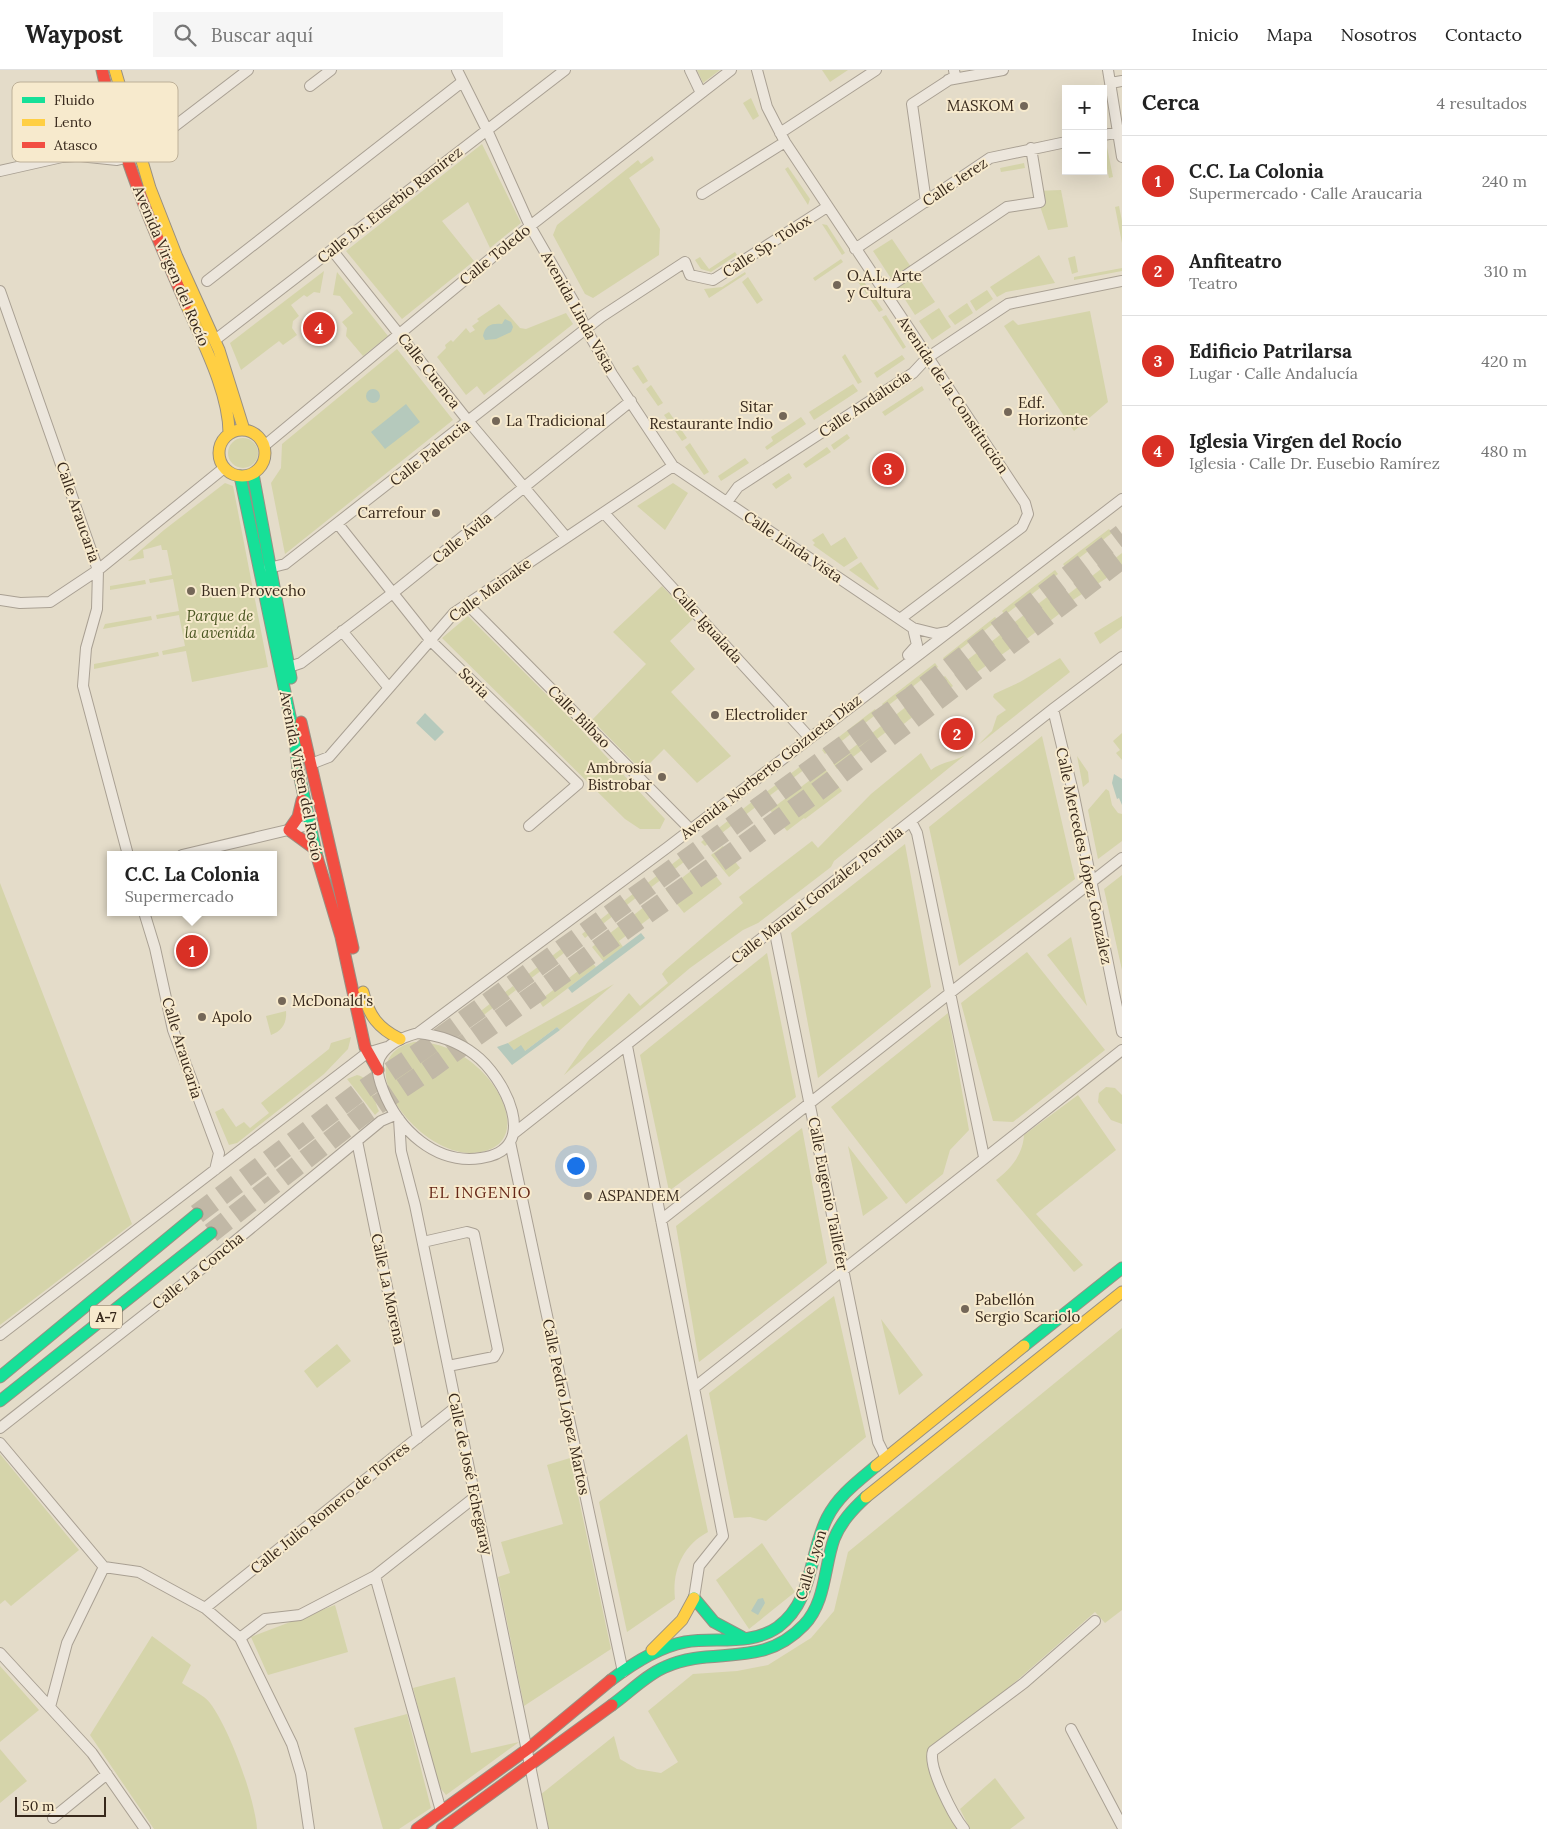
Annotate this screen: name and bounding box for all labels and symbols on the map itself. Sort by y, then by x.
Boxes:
legend [12,82,178,162]
text: Fluido [54,91,94,109]
place label: MASKOM [947,96,1014,115]
marker: MASKOM [1018,100,1030,112]
text: Lento [54,113,92,131]
text: Atasco [53,136,97,154]
street label: Calle Dr. Eusebio Ramírez [313,142,466,267]
street label: Calle Jerez [919,153,991,210]
street label: Avenida Virgen del Rocío [129,182,214,349]
street label: Calle Sp. Tolox [719,210,815,281]
street label: Calle Toledo [455,220,534,289]
street label: Avenida Linda Vista [537,247,620,376]
place label: O.A.L. Arte y Cultura [847,266,922,302]
marker: O.A.L. Arte y Cultura [831,279,843,291]
pin: 4 [303,309,335,347]
street label: Avenida de la Constitución [893,312,1013,477]
street label: Calle Cuenca [394,329,465,413]
street label: Calle Andalucía [815,366,914,441]
place label: Edf. Horizonte [1018,393,1088,429]
place label: Sitar Restaurante Indio [649,397,773,433]
marker: Edf. Horizonte [1002,406,1014,418]
marker: Sitar Restaurante Indio [777,410,789,422]
place label: La Tradicional [506,411,605,430]
street label: Calle Palencia [386,415,474,490]
marker: La Tradicional [490,415,502,427]
pin: 3 [872,450,904,488]
street label: Calle Araucaria [52,459,105,565]
place label: Carrefour [358,503,426,522]
street label: Calle Linda Vista [740,506,847,587]
marker: Carrefour [430,507,442,519]
street label: Calle Ávila [428,508,496,567]
street label: Calle Mainake [445,553,535,626]
place label: Buen Provecho [201,581,306,600]
street label: Calle Igualada [668,582,747,667]
marker: Buen Provecho [185,585,197,597]
park label: Parque de la avenida [185,606,256,642]
street label: Soria [455,663,494,702]
street label: Calle Bilbao [544,681,615,752]
street label: Avenida Virgen del Rocío [276,688,327,863]
street label: Avenida Norberto Goizueta Díaz [676,690,865,844]
place label: Electrolider [725,705,808,724]
marker: Electrolider [709,709,721,721]
pin: 2 [941,715,973,753]
street label: Calle Mercedes López González [1052,746,1117,966]
place label: Ambrosía Bistrobar [585,758,652,794]
marker: Ambrosía Bistrobar [656,771,668,783]
street label: Calle Manuel González Portilla [727,821,907,968]
pin: 1 [176,932,208,970]
place label: McDonald's [292,991,373,1010]
street label: Calle Araucaria [158,995,207,1101]
marker: McDonald's [276,995,288,1007]
place label: Apolo [211,1007,252,1026]
marker: Apolo [196,1011,208,1023]
street label: Calle Eugenio Taillefer [804,1115,853,1273]
your location [563,1153,589,1179]
district label: EL INGENIO [428,1182,532,1202]
place label: ASPANDEM [597,1186,680,1205]
marker: ASPANDEM [582,1190,594,1202]
street label: Calle La Concha [148,1228,247,1313]
street label: Calle La Morena [367,1232,410,1346]
place label: Pabellón Sergio Scariolo [975,1290,1080,1326]
marker: Pabellón Sergio Scariolo [959,1303,971,1315]
road number: A-7 [90,1306,122,1328]
street label: Calle Pedro López Martos [539,1317,594,1497]
street label: Calle de José Echegaray [444,1391,497,1557]
street label: Calle Julio Romero de Torres [246,1437,413,1578]
street label: Calle Lyon [791,1527,830,1602]
scale bar [15,1794,106,1817]

